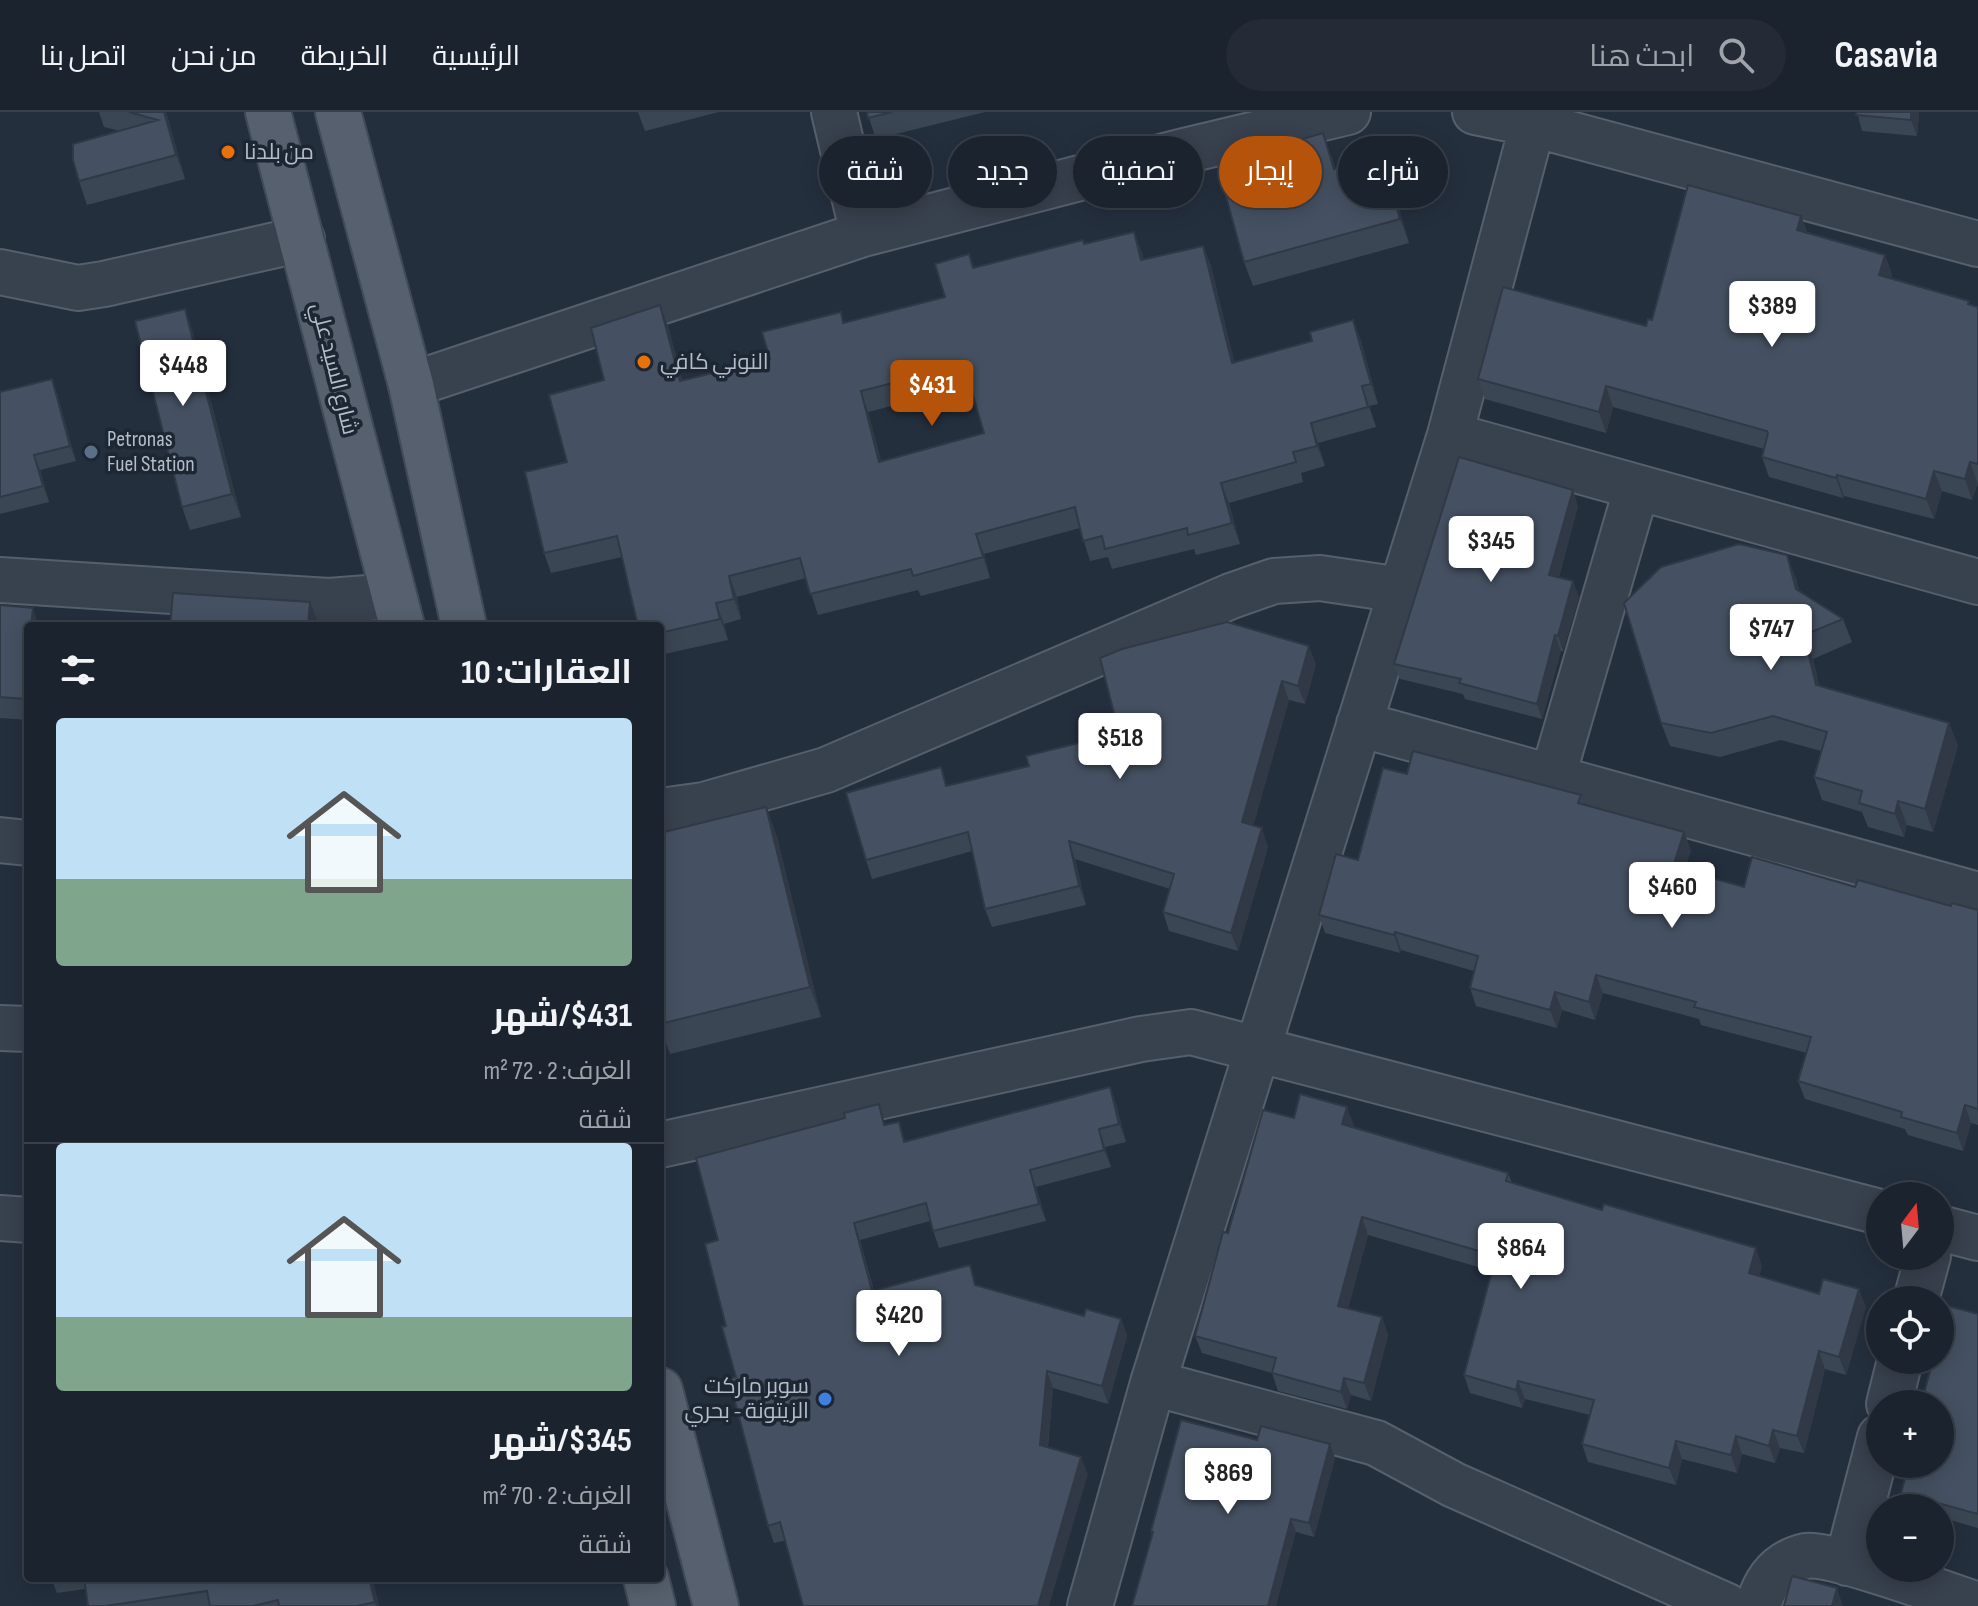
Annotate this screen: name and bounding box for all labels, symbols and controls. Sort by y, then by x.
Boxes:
search box [1226,19,1786,91]
icon: search [1714,33,1758,77]
text: Casavia [1834,33,1938,78]
text: ابحث هنا [1589,39,1694,75]
text: اتصل بنا [40,40,127,73]
text: من نحن [171,40,257,73]
text: الخريطة [301,40,388,73]
text: الرئيسية [432,40,520,73]
chip: شقة [819,136,932,208]
chip: جديد [948,136,1057,208]
chip: تصفية [1073,136,1203,208]
chip: إيجار [1219,136,1322,208]
chip: شراء [1338,136,1448,208]
place label: من بلدنا [244,139,314,166]
marker: من بلدنا [219,143,237,161]
pin: $389 [1725,281,1819,349]
text: $389 [1747,291,1797,322]
street label: شارع السيد علي [303,300,363,438]
pin: $448 [136,340,230,408]
place label: النوني كافي [660,349,769,378]
text: $448 [158,350,208,381]
marker: النوني كافي [635,353,653,371]
pin: $431 [885,360,979,428]
text: $431 [908,370,956,401]
place label: Petronas Fuel Station [107,426,195,478]
marker: Petronas Fuel Station [82,443,100,461]
pin: $345 [1444,516,1538,584]
text: $345 [1467,526,1515,557]
pin: $747 [1724,604,1818,672]
text: $747 [1748,614,1794,645]
icon: filters [56,648,100,692]
text: العقارات: 10 [461,652,632,693]
pin: $518 [1073,713,1167,781]
text: $518 [1096,723,1144,754]
icon: home [272,770,416,914]
pin: $460 [1625,862,1719,930]
text: $460 [1647,872,1697,903]
text: $431/شهر [492,995,632,1036]
text: الغرف: 2 · 72 m² [483,1056,632,1087]
text: شقة [579,1105,632,1136]
north arrow [1866,1182,1954,1270]
map controls [1866,1182,1954,1582]
icon: home [272,1195,416,1339]
pin: $864 [1474,1223,1568,1291]
text: $864 [1496,1233,1546,1264]
button: locate [1866,1286,1954,1374]
pin: $420 [852,1290,946,1358]
text: $420 [874,1300,924,1331]
place label: سوبر ماركت الزيتونة - بحري [684,1373,809,1427]
marker: سوبر ماركت الزيتونة - بحري [816,1390,834,1408]
button: + [1866,1390,1954,1478]
text: $345/شهر [491,1420,632,1461]
pin: $869 [1181,1448,1275,1516]
text: $869 [1203,1458,1253,1489]
text: الغرف: 2 · 70 m² [483,1481,632,1512]
button: − [1866,1494,1954,1582]
text: شقة [579,1530,632,1561]

